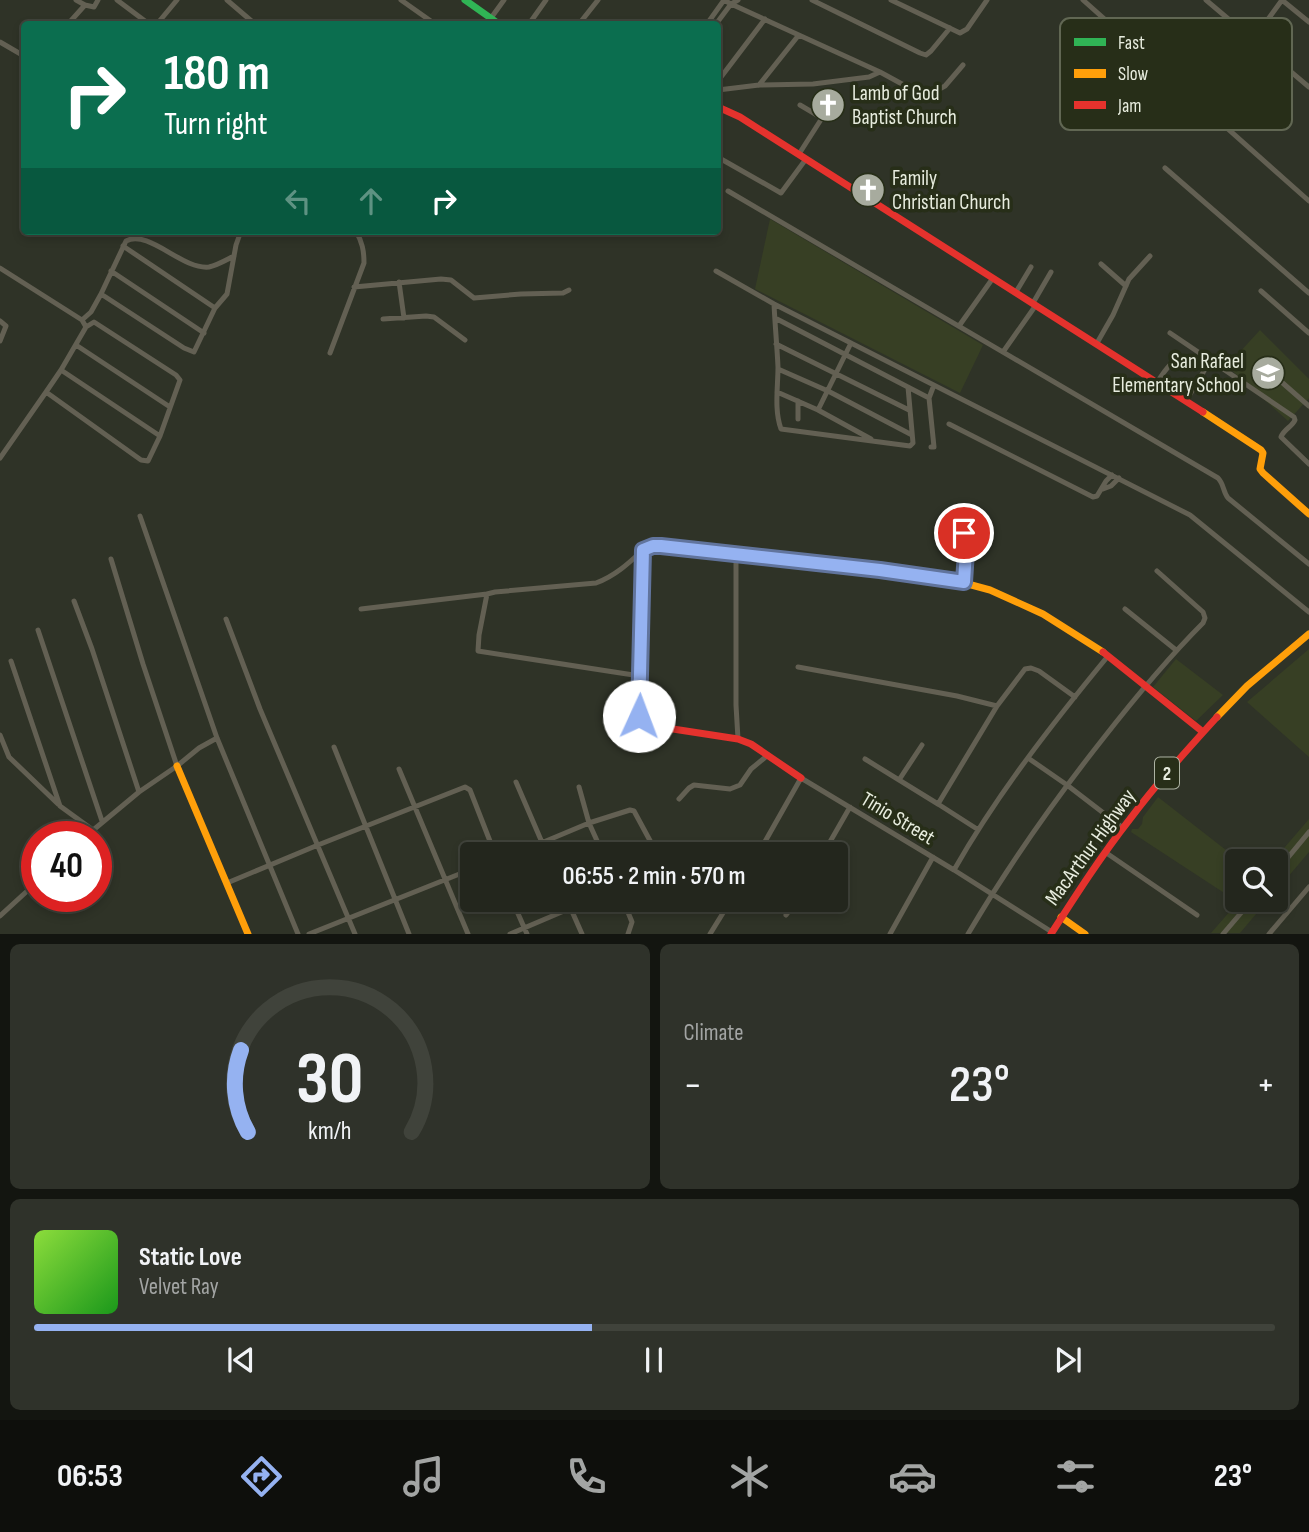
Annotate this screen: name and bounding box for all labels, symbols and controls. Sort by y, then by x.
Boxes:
legend [1060,18,1292,130]
text: Fast [1118,32,1145,55]
text: 180 m [164,45,270,104]
icon: right [49,49,140,140]
text: Slow [1118,63,1148,86]
place label: Lamb of God Baptist Church [852,81,957,130]
church icon: Lamb of God Baptist Church [809,86,847,124]
text: Jam [1117,95,1141,118]
text: Turn right [164,105,268,144]
place label: Family Christian Church [892,166,1010,215]
church icon: Family Christian Church [849,171,887,209]
icon: left [279,182,317,220]
icon: ahead [352,182,390,220]
icon: right [425,182,463,220]
place label: San Rafael Elementary School [1112,349,1244,398]
school or university icon: San Rafael Elementary School [1249,354,1287,392]
pin [934,503,994,563]
icon: arrive [945,514,983,552]
position arrow [602,679,676,753]
road number: 2 [1155,758,1179,788]
street label: MacArthur Highway [1040,784,1141,910]
street label: Tinio Street [856,787,939,850]
speed limit sign: 40 [21,821,112,912]
map controls [1225,849,1288,912]
button: search [1225,849,1288,912]
text: 06:55 · 2 min · 570 m [563,861,745,892]
text: Climate [684,1019,743,1047]
text: 30 [296,1037,363,1125]
text: 23° [949,1054,1010,1117]
text: − [684,1063,702,1108]
text: + [1256,1063,1275,1108]
text: km/h [308,1116,351,1147]
text: Static Love [139,1242,242,1273]
text: Velvet Ray [139,1273,219,1301]
icon: previous [222,1341,260,1379]
icon: pause [635,1341,673,1379]
icon: next [1049,1341,1087,1379]
icon: directions [237,1452,286,1501]
icon: music [399,1452,448,1501]
icon: phone [562,1452,611,1501]
icon: climate [725,1452,774,1501]
icon: car [888,1452,937,1501]
icon: filters [1051,1452,1100,1501]
text: 06:53 [57,1457,123,1496]
text: 23° [1214,1457,1252,1496]

